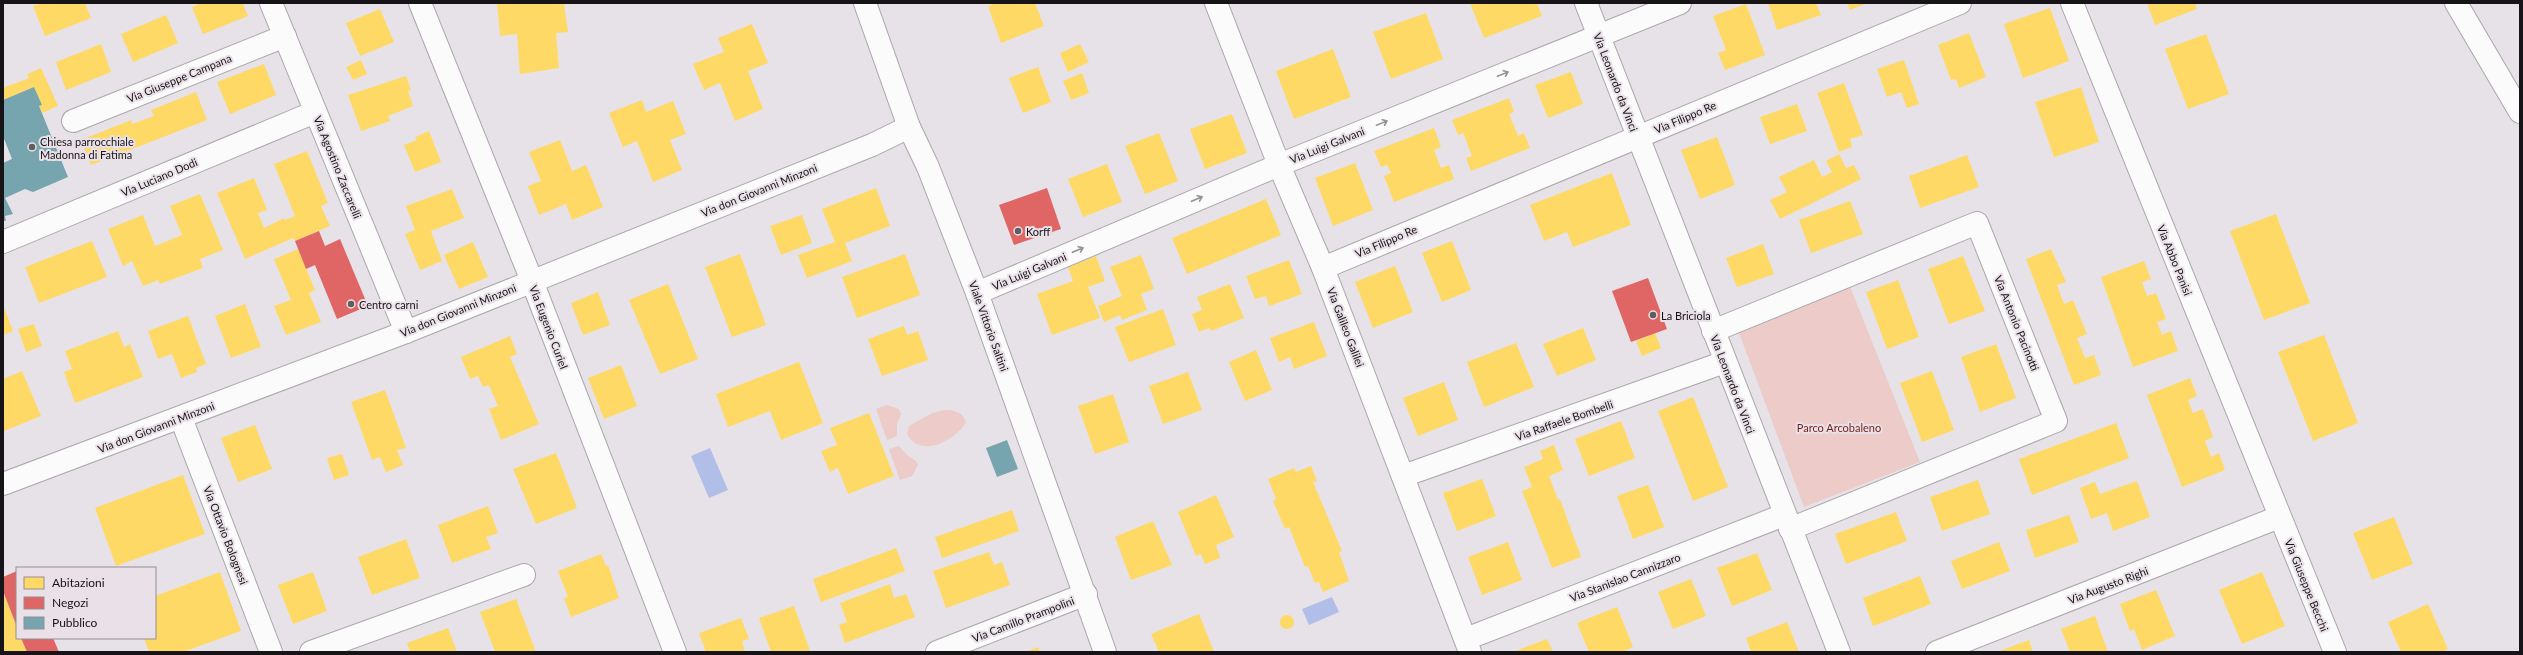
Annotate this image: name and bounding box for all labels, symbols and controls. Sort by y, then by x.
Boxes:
street label: Via Leonardo da Vinci [1591,31,1641,133]
street label: Via Giuseppe Campana [125,51,233,105]
one-way arrow [1496,70,1508,78]
street label: Via Filippo Re [1652,98,1718,136]
street label: Via Agostino Zaccarelli [311,114,365,220]
one-way arrow [1376,119,1388,126]
street label: Via Luigi Galvani [1288,124,1367,166]
place label: Chiesa parrocchiale Madonna di Fatima [40,135,134,161]
marker: Chiesa parrocchiale Madonna di Fatima [27,142,37,152]
street label: Via Luciano Dodi [119,155,199,199]
street label: Via don Giovanni Minzoni [699,161,819,219]
one-way arrow [1191,195,1203,203]
street label: Via Filippo Re [1353,222,1419,260]
street label: Via Abbo Panisi [2155,223,2195,297]
place label: Korff [1026,225,1051,238]
marker: Korff [1013,226,1023,236]
one-way arrow [1071,246,1083,253]
street label: Via Luigi Galvani [990,249,1068,293]
street label: Via Antonio Pacinotti [1992,273,2042,373]
street label: Viale Vittorio Saltini [967,279,1012,373]
street label: Via don Giovanni Minzoni [398,281,518,339]
street label: Via Eugenio Curiel [527,283,571,371]
street label: Via Galileo Galilei [1325,285,1367,369]
place label: Centro carni [359,298,419,311]
marker: Centro carni [346,299,356,309]
place label: La Briciola [1661,309,1711,322]
marker: La Briciola [1648,310,1658,320]
street label: Via Leonardo da Vinci [1708,333,1758,435]
street label: Via Raffaele Bombelli [1513,397,1615,443]
street label: Via don Giovanni Minzoni [96,399,217,455]
park label: Parco Arcobaleno [1797,421,1881,434]
street label: Via Ottavio Bolognesi [201,484,251,586]
street label: Via Giuseppe Becchi [2282,537,2332,634]
street label: Via Stanislao Cannizzaro [1568,550,1682,604]
street label: Via Augusto Righi [2066,564,2150,606]
legend [16,567,156,639]
text: Abitazioni [52,575,105,590]
street label: Via Camillo Prampolini [970,593,1076,645]
text: Negozi [52,595,89,610]
text: Pubblico [52,615,98,630]

